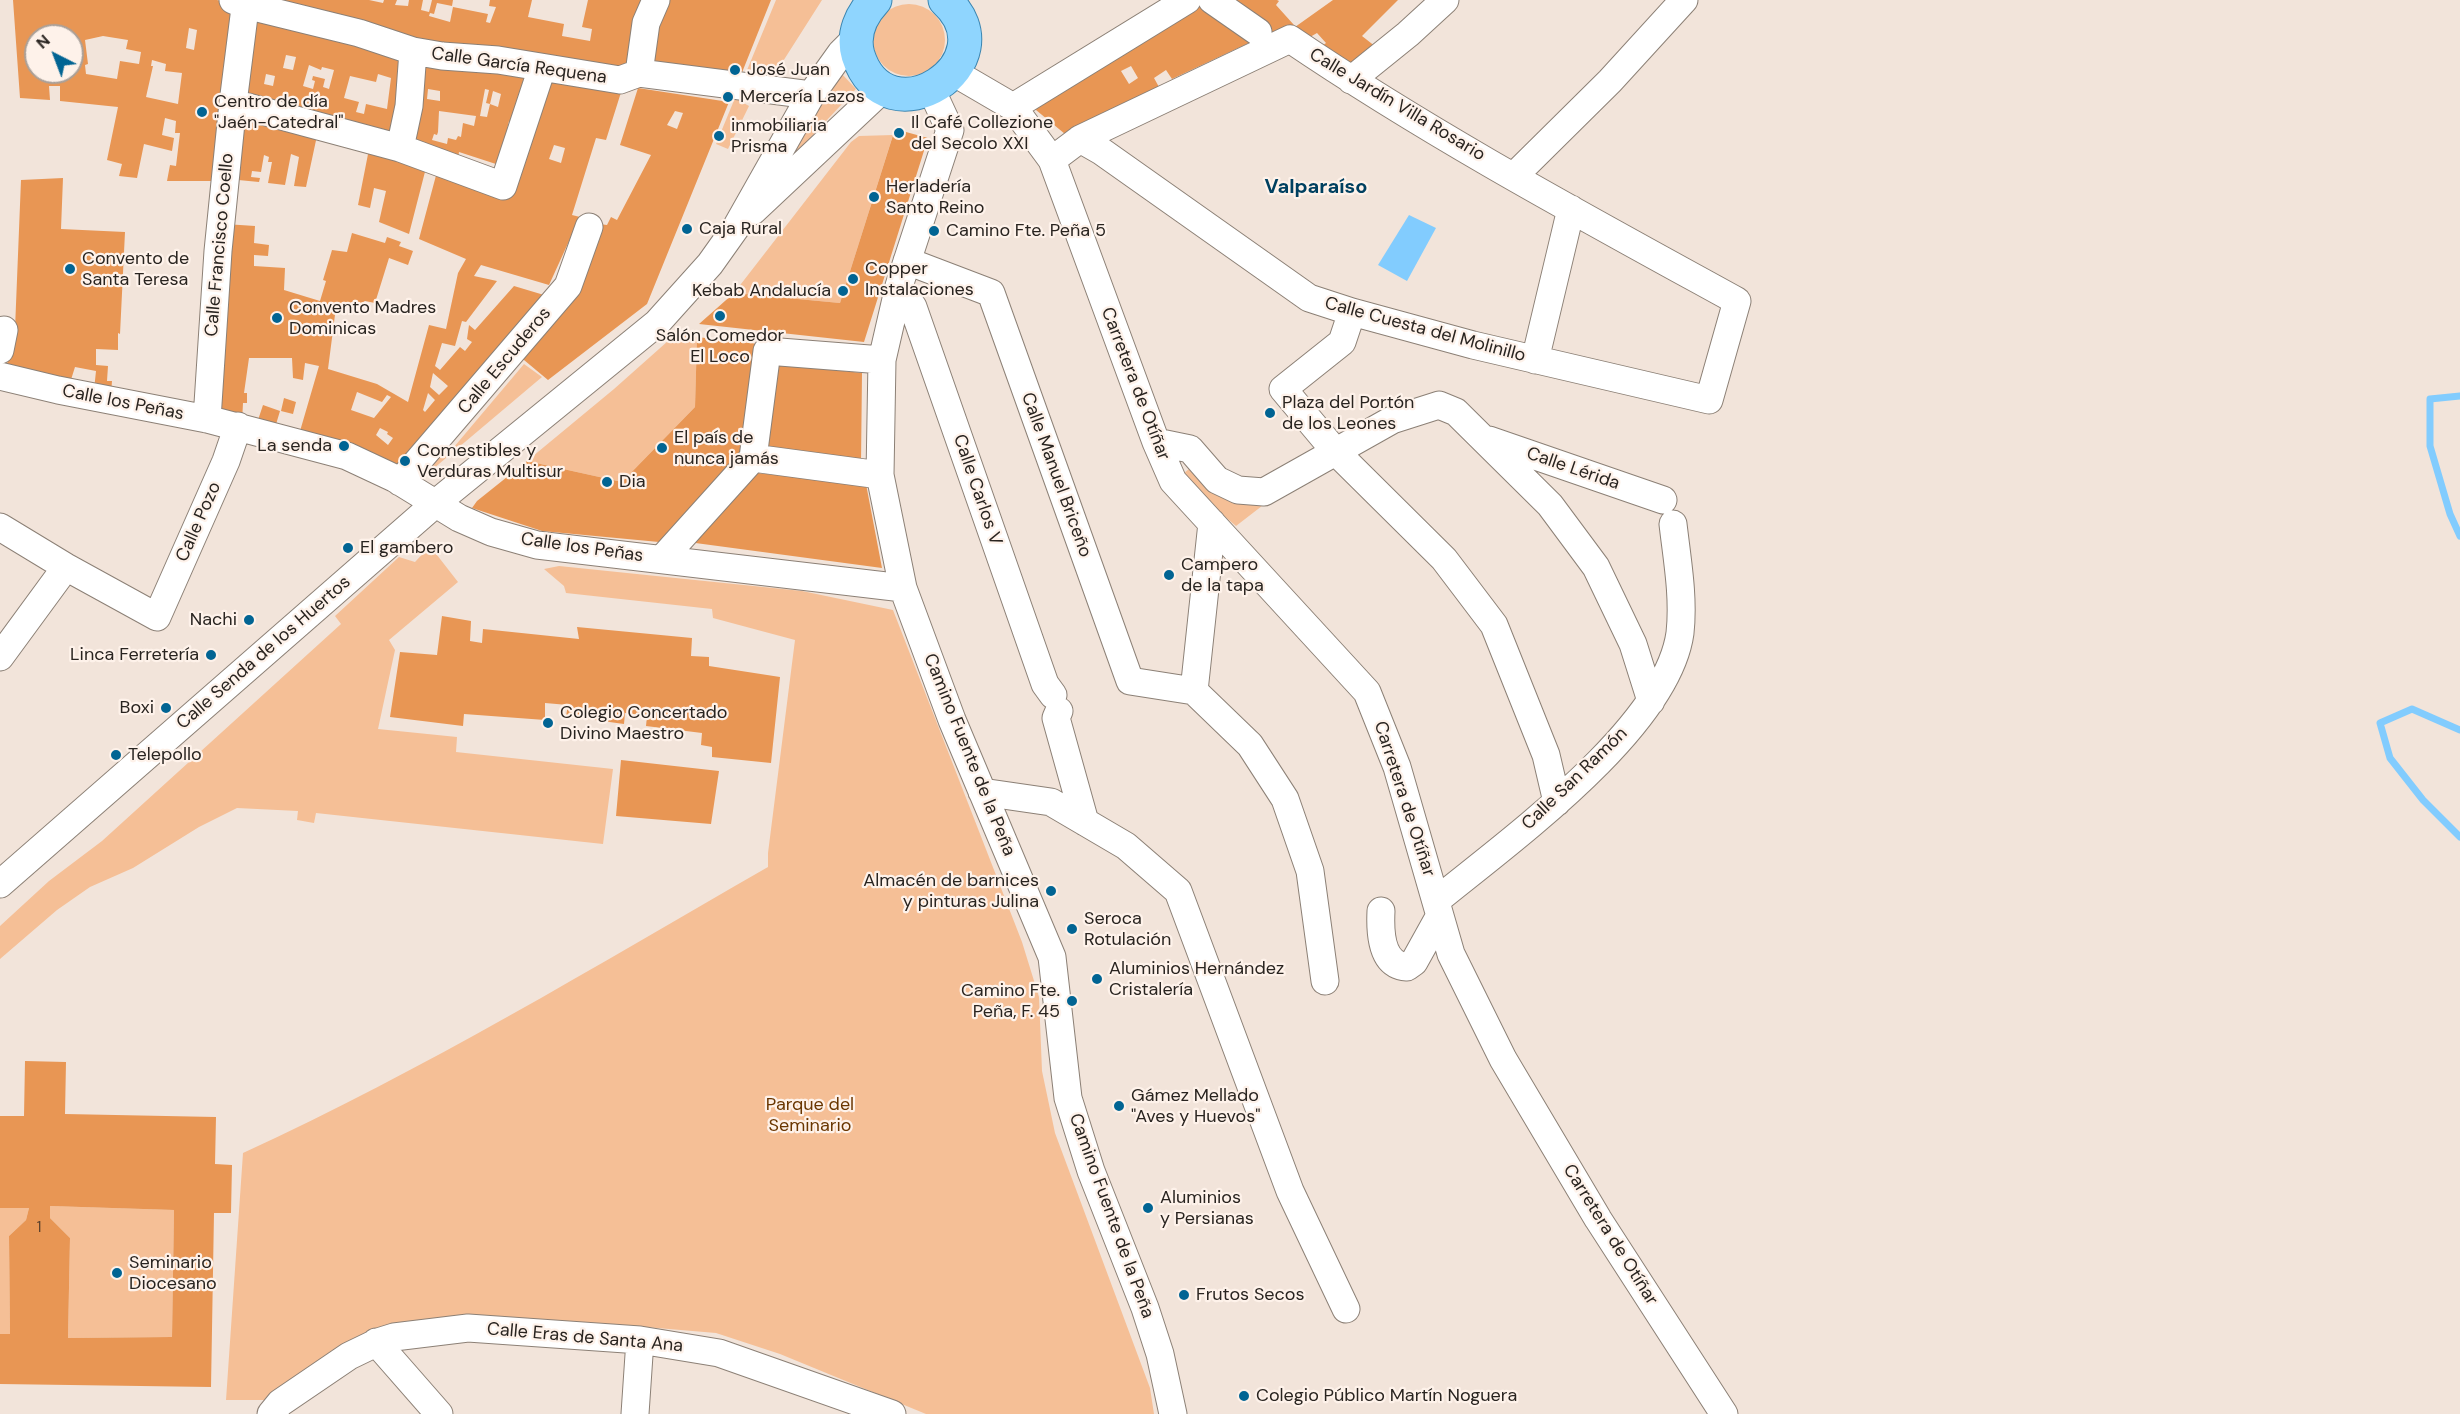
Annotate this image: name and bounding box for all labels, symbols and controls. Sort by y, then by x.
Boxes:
north arrow [24,24,84,84]
text: N [32,30,54,53]
street label: Calle García Requena [430,43,608,89]
street label: Calle Jardín Villa Rosario [1305,44,1489,166]
place label: José Juan [747,59,830,81]
marker: José Juan [728,63,742,77]
place label: Mercería Lazos [740,86,865,108]
marker: Mercería Lazos [721,90,735,104]
place label: Centro de día "Jaén-Catedral" [214,91,344,134]
marker: Centro de día "Jaén-Catedral" [195,105,209,119]
place label: Il Café Collezione del Secolo XXI [911,112,1053,154]
place label: inmobiliaria Prisma [731,115,827,158]
marker: Il Café Collezione del Secolo XXI [892,126,906,140]
marker: inmobiliaria Prisma [712,129,726,143]
street label: Calle Francisco Coello [201,152,239,338]
place label: Herladería Santo Reino [886,176,985,219]
district label: Valparaíso [1265,176,1367,200]
marker: Herladería Santo Reino [867,190,881,204]
place label: Caja Rural [699,218,782,240]
place label: Camino Fte. Peña 5 [946,220,1106,242]
marker: Caja Rural [680,222,694,236]
marker: Camino Fte. Peña 5 [927,224,941,238]
place label: Convento de Santa Teresa [82,248,189,290]
place label: Copper Instalaciones [865,258,974,300]
marker: Convento de Santa Teresa [63,262,77,276]
marker: Copper Instalaciones [846,272,860,286]
place label: Kebab Andalucía [692,280,831,302]
marker: Kebab Andalucía [836,284,850,298]
street label: Calle Cuesta del Molinillo [1322,293,1528,367]
place label: Convento Madres Dominicas [289,297,436,340]
street label: Calle Escuderos [454,303,556,419]
street label: Carretera de Otíñar [1096,305,1174,463]
marker: Salón Comedor El Loco [713,309,727,323]
marker: Convento Madres Dominicas [270,311,284,325]
place label: Salón Comedor El Loco [656,325,784,368]
street label: Calle los Peñas [60,381,186,425]
street label: Calle Manuel Briceño [1016,390,1096,560]
place label: Plaza del Portón de los Leones [1282,392,1414,434]
marker: Plaza del Portón de los Leones [1263,406,1277,420]
place label: El país de nunca jamás [674,427,779,470]
street label: Calle Carlos V [948,432,1006,548]
place label: La senda [257,435,332,457]
marker: La senda [337,439,351,453]
place label: Comestibles y Verduras Multisur [417,440,563,482]
marker: El país de nunca jamás [655,441,669,455]
street label: Calle Lérida [1524,443,1622,495]
marker: Comestibles y Verduras Multisur [398,454,412,468]
place label: Dia [619,471,645,493]
marker: Dia [600,475,614,489]
street label: Calle Pozo [172,479,226,565]
street label: Calle los Peñas [519,529,645,567]
place label: El gambero [360,537,453,559]
marker: El gambero [341,541,355,555]
place label: Campero de la tapa [1181,554,1264,596]
marker: Campero de la tapa [1162,568,1176,582]
street label: Calle Senda de los Huertos [173,572,355,734]
place label: Nachi [190,609,237,631]
marker: Nachi [242,613,256,627]
place label: Linca Ferretería [70,644,199,666]
marker: Linca Ferretería [204,648,218,662]
street label: Camino Fuente de la Peña [918,651,1020,859]
place label: Boxi [120,697,154,719]
marker: Boxi [159,701,173,715]
place label: Colegio Concertado Divino Maestro [560,702,727,744]
marker: Colegio Concertado Divino Maestro [541,716,555,730]
street label: Carretera de Otíñar [1369,719,1439,879]
street label: Calle San Ramón [1518,723,1632,835]
place label: Telepollo [128,744,202,766]
marker: Telepollo [109,748,123,762]
place label: Almacén de barnices y pinturas Julina [863,870,1039,912]
marker: Almacén de barnices y pinturas Julina [1044,884,1058,898]
place label: Seroca Rotulación [1084,908,1171,950]
marker: Seroca Rotulación [1065,922,1079,936]
place label: Aluminios Hernández Cristalería [1109,958,1284,1000]
marker: Aluminios Hernández Cristalería [1090,972,1104,986]
place label: Camino Fte. Peña, F. 45 [961,980,1060,1022]
marker: Camino Fte. Peña, F. 45 [1065,994,1079,1008]
place label: Gámez Mellado "Aves y Huevos" [1131,1085,1260,1128]
park label: Parque del Seminario [766,1094,854,1136]
marker: Gámez Mellado "Aves y Huevos" [1112,1099,1126,1113]
street label: Camino Fuente de la Peña [1064,1111,1158,1321]
street label: Carretera de Otíñar [1558,1161,1662,1309]
place label: Aluminios y Persianas [1160,1187,1254,1230]
marker: Aluminios y Persianas [1141,1201,1155,1215]
house number: 1 [37,1219,41,1237]
place label: Seminario Diocesano [129,1252,217,1294]
marker: Seminario Diocesano [110,1266,124,1280]
place label: Frutos Secos [1196,1284,1305,1306]
marker: Frutos Secos [1177,1288,1191,1302]
street label: Calle Eras de Santa Ana [486,1319,684,1357]
place label: Colegio Público Martín Noguera [1256,1385,1517,1407]
marker: Colegio Público Martín Noguera [1237,1389,1251,1403]

